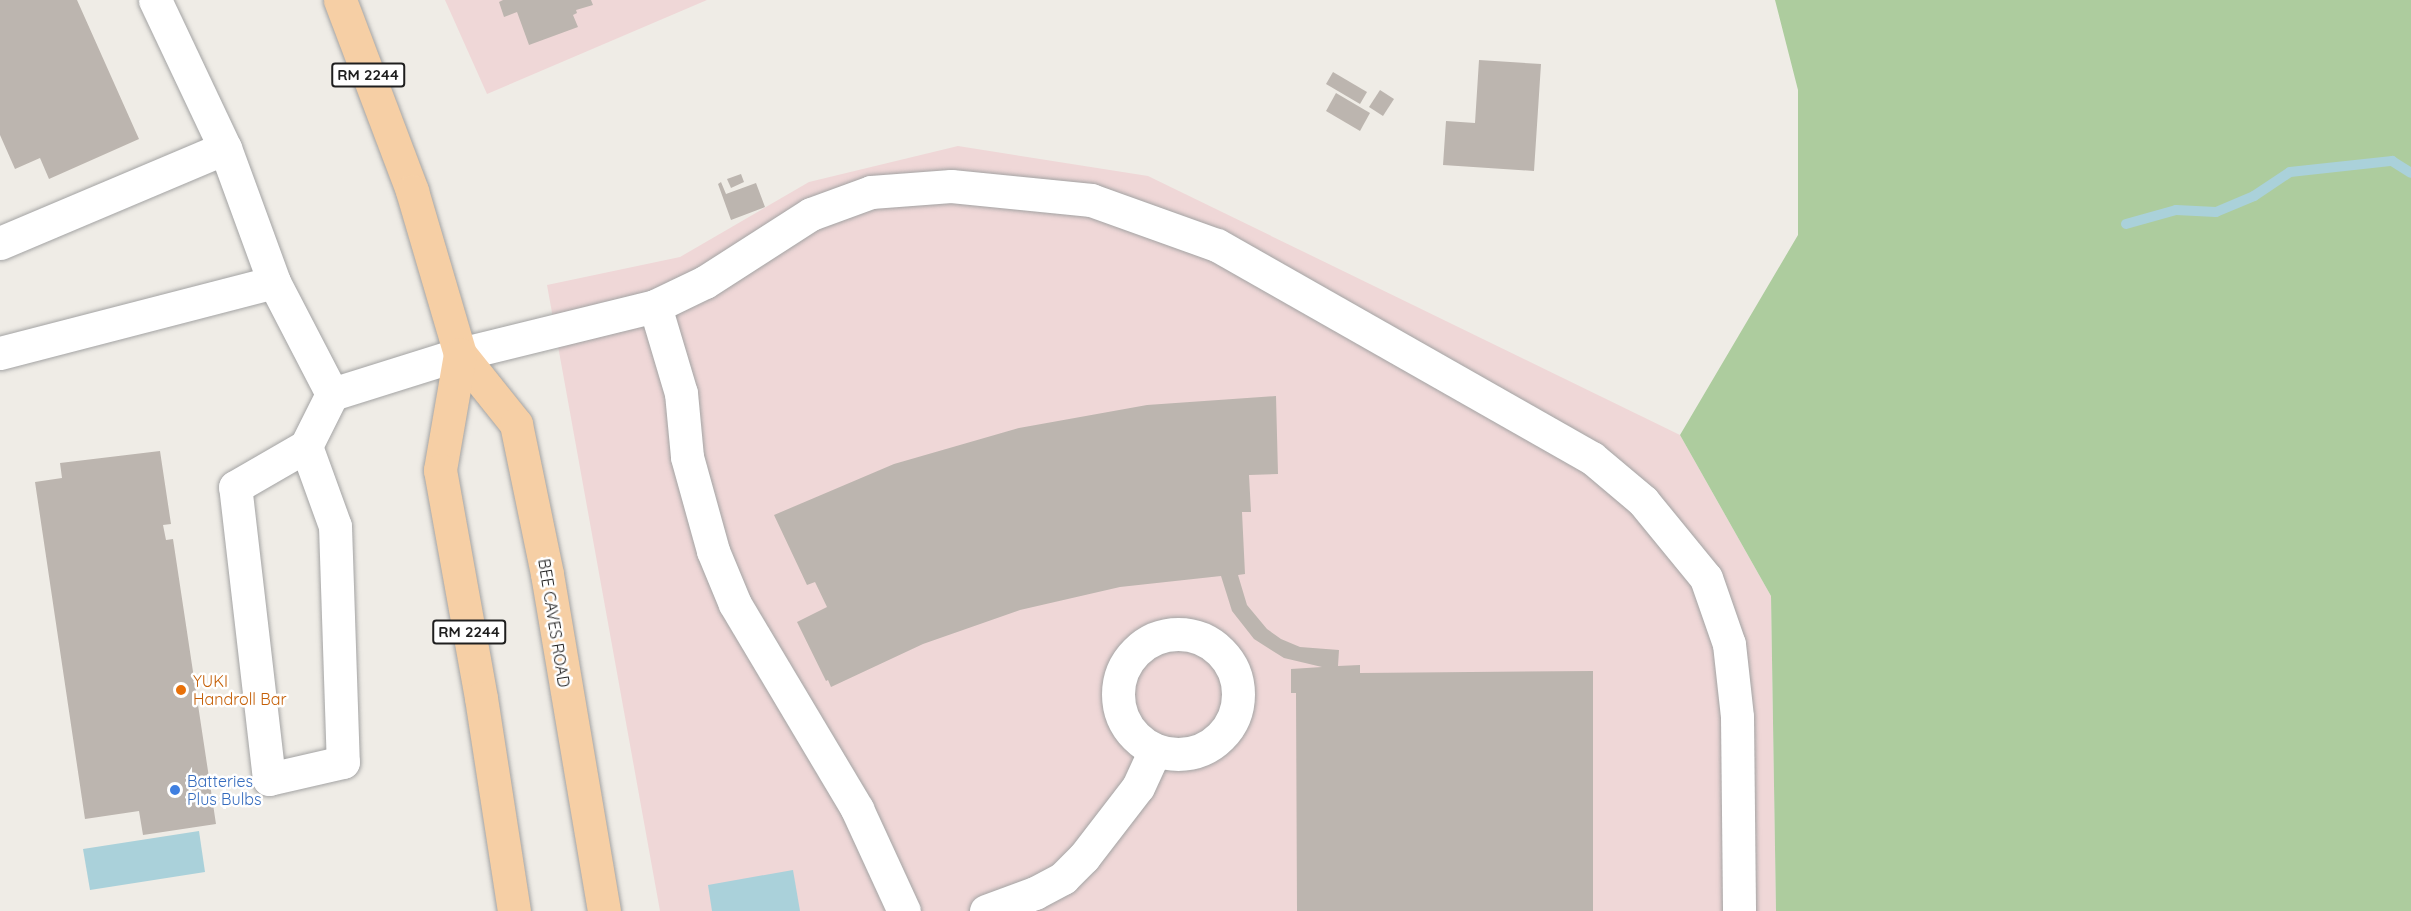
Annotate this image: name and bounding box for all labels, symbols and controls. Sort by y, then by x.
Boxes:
road number: RM 2244 [330,63,406,87]
street label: BEE CAVES ROAD [534,557,574,689]
road number: RM 2244 [432,620,506,644]
place label: YUKI Handroll Bar [193,671,287,709]
marker: YUKI Handroll Bar [174,683,188,697]
place label: Batteries Plus Bulbs [187,771,262,809]
marker: Batteries Plus Bulbs [168,783,182,797]

